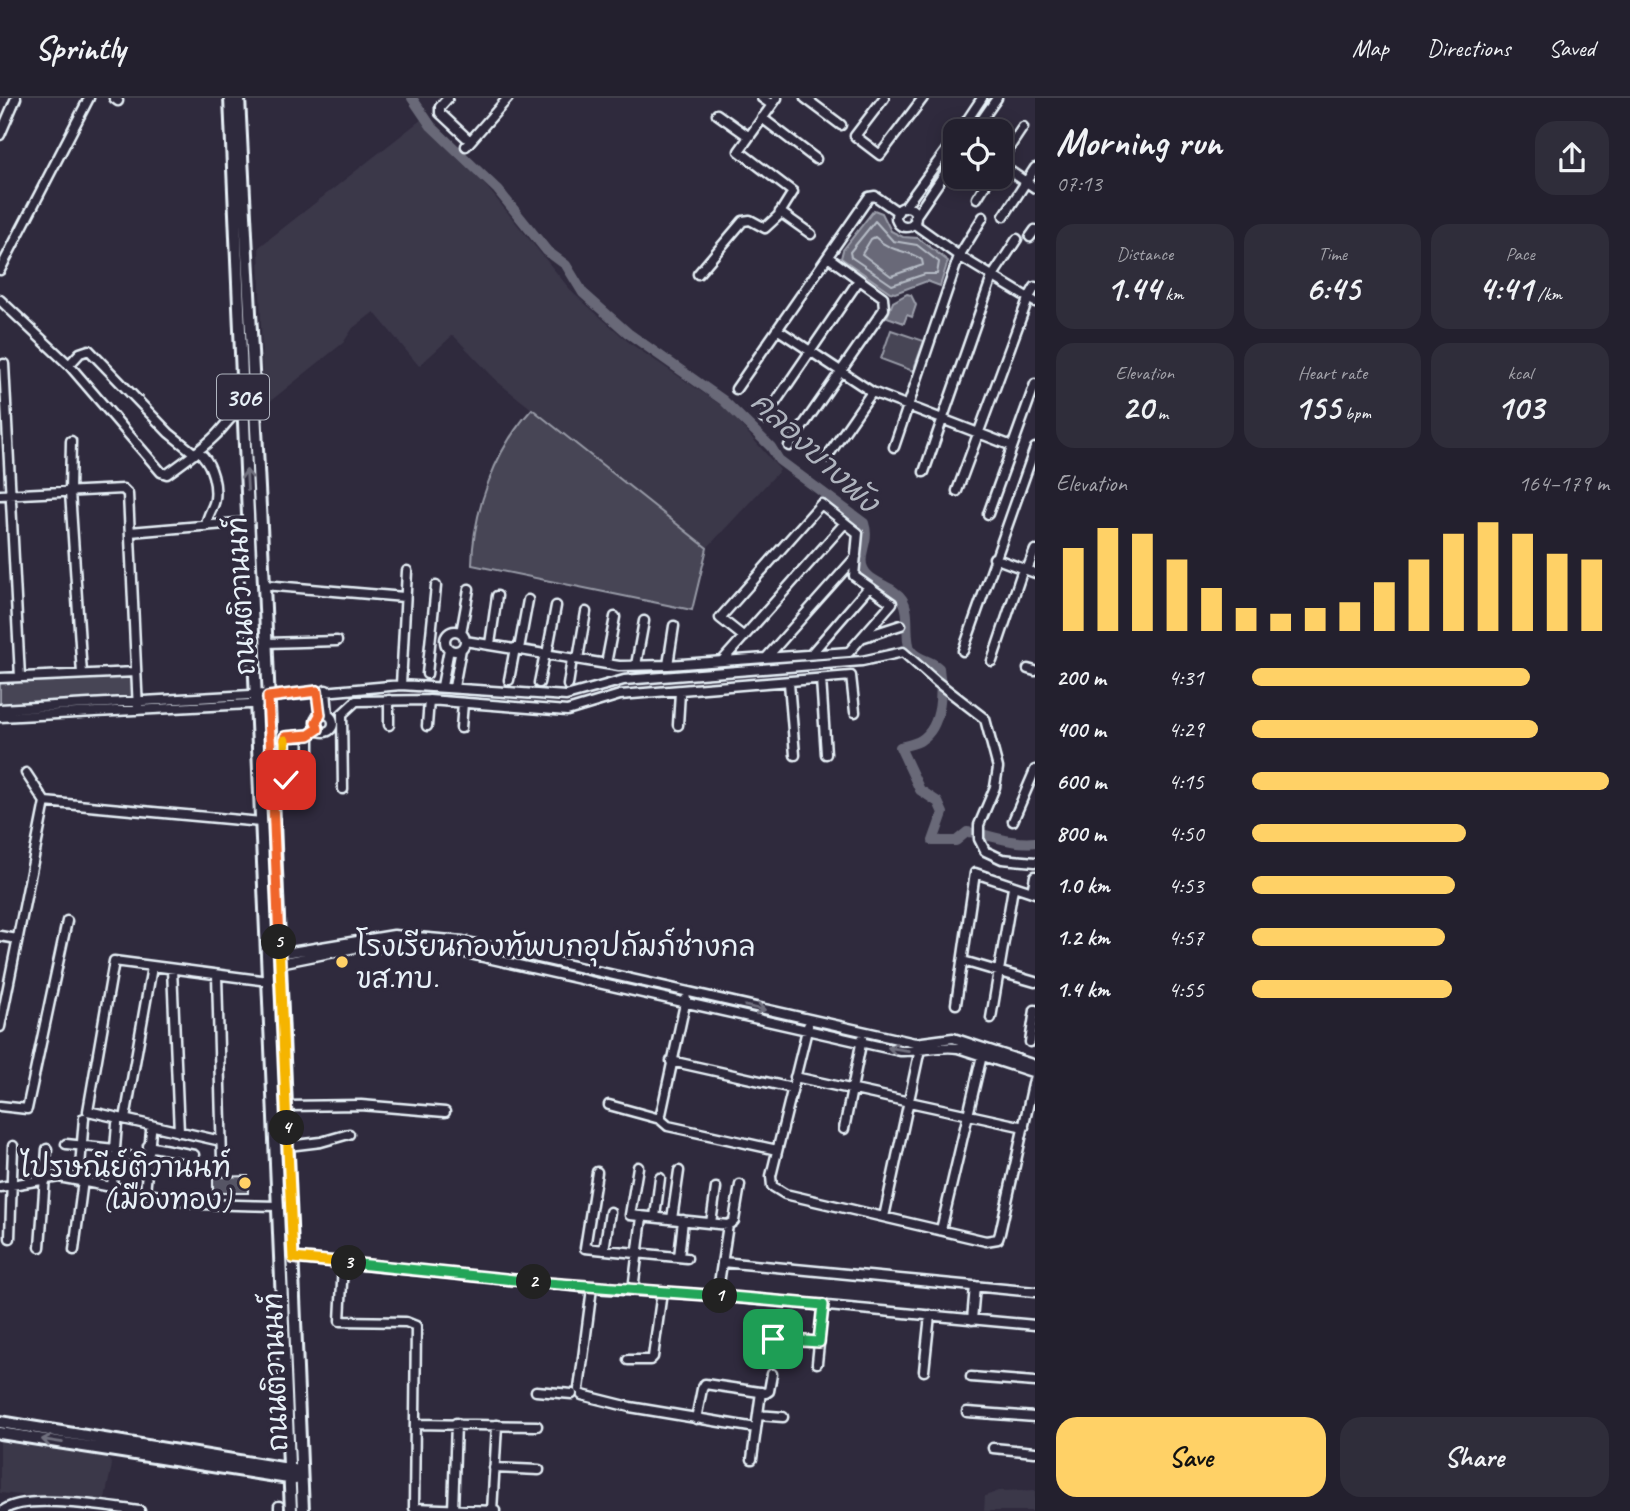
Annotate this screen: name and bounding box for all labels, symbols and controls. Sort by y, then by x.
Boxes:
text: Sprintly [35,27,125,69]
text: Map [1352,33,1389,63]
text: Directions [1427,33,1510,63]
text: Saved [1548,33,1595,63]
map controls [943,119,1013,189]
button: locate [943,119,1013,189]
text: Morning run [1056,119,1222,166]
button: share [1535,121,1609,195]
text: 07:13 [1056,169,1102,198]
text: Distance [1116,242,1173,266]
text: Time [1318,242,1347,266]
text: Pace [1506,242,1535,266]
text: 1.44 [1106,266,1160,311]
text: 6:45 [1305,266,1360,311]
text: 4:41 [1478,266,1533,311]
text: km [1160,282,1184,306]
text: /km [1533,282,1562,306]
text: Elevation [1116,361,1174,385]
text: Heart rate [1298,361,1367,385]
text: kcal [1508,361,1533,385]
road number: 306 [217,374,269,420]
water label: คลองบางพัง [743,383,889,523]
text: 20 [1121,385,1153,430]
text: 155 [1294,385,1340,430]
text: 103 [1497,385,1544,430]
text: m [1153,401,1168,425]
text: bpm [1340,401,1371,425]
one-way arrow [240,469,253,492]
text: Elevation [1056,469,1127,498]
text: 164–179 m [1518,469,1609,498]
street label: ถนนติวานนท์ [217,516,263,676]
text: 200 m [1056,663,1106,692]
text: 4:31 [1168,663,1204,692]
text: 400 m [1056,715,1106,744]
text: 4:29 [1168,715,1204,744]
pin [256,750,316,810]
icon: check [267,761,305,799]
text: 600 m [1056,767,1106,796]
text: 4:15 [1168,767,1204,796]
text: 800 m [1056,819,1106,848]
text: 4:50 [1168,819,1204,848]
text: 1.0 km [1056,871,1110,900]
text: 4:53 [1168,871,1204,900]
text: 1.2 km [1056,923,1110,952]
text: 4:57 [1168,923,1204,952]
pin: 5 [262,924,296,960]
place label: โรงเรียนกองทัพบกอุปถัมภ์ช่างกล ขส.ทบ. [356,927,755,996]
text: 5 [274,929,283,953]
marker: โรงเรียนกองทัพบกอุปถัมภ์ช่างกล ขส.ทบ. [334,954,350,970]
text: 1.4 km [1056,975,1110,1004]
text: 4:55 [1168,975,1204,1004]
one-way arrow [743,1001,766,1015]
one-way arrow [887,1042,910,1055]
pin: 4 [270,1110,304,1146]
text: 4 [282,1115,291,1139]
place label: ไปรษณีย์ติวานนท์ (เมืองทอง) [19,1148,233,1217]
marker: ไปรษณีย์ติวานนท์ (เมืองทอง) [237,1175,253,1191]
pin: 3 [332,1246,366,1280]
text: 3 [344,1250,353,1274]
pin: 2 [516,1264,552,1300]
text: 2 [529,1269,538,1293]
pin: 1 [702,1278,738,1314]
text: 1 [715,1283,724,1307]
street label: ถนนติวานนท์ [253,1292,295,1452]
pin [743,1309,803,1369]
icon: arrive [754,1320,792,1358]
button: Save [1056,1417,1326,1497]
button: Share [1340,1417,1609,1497]
one-way arrow [42,1434,64,1447]

